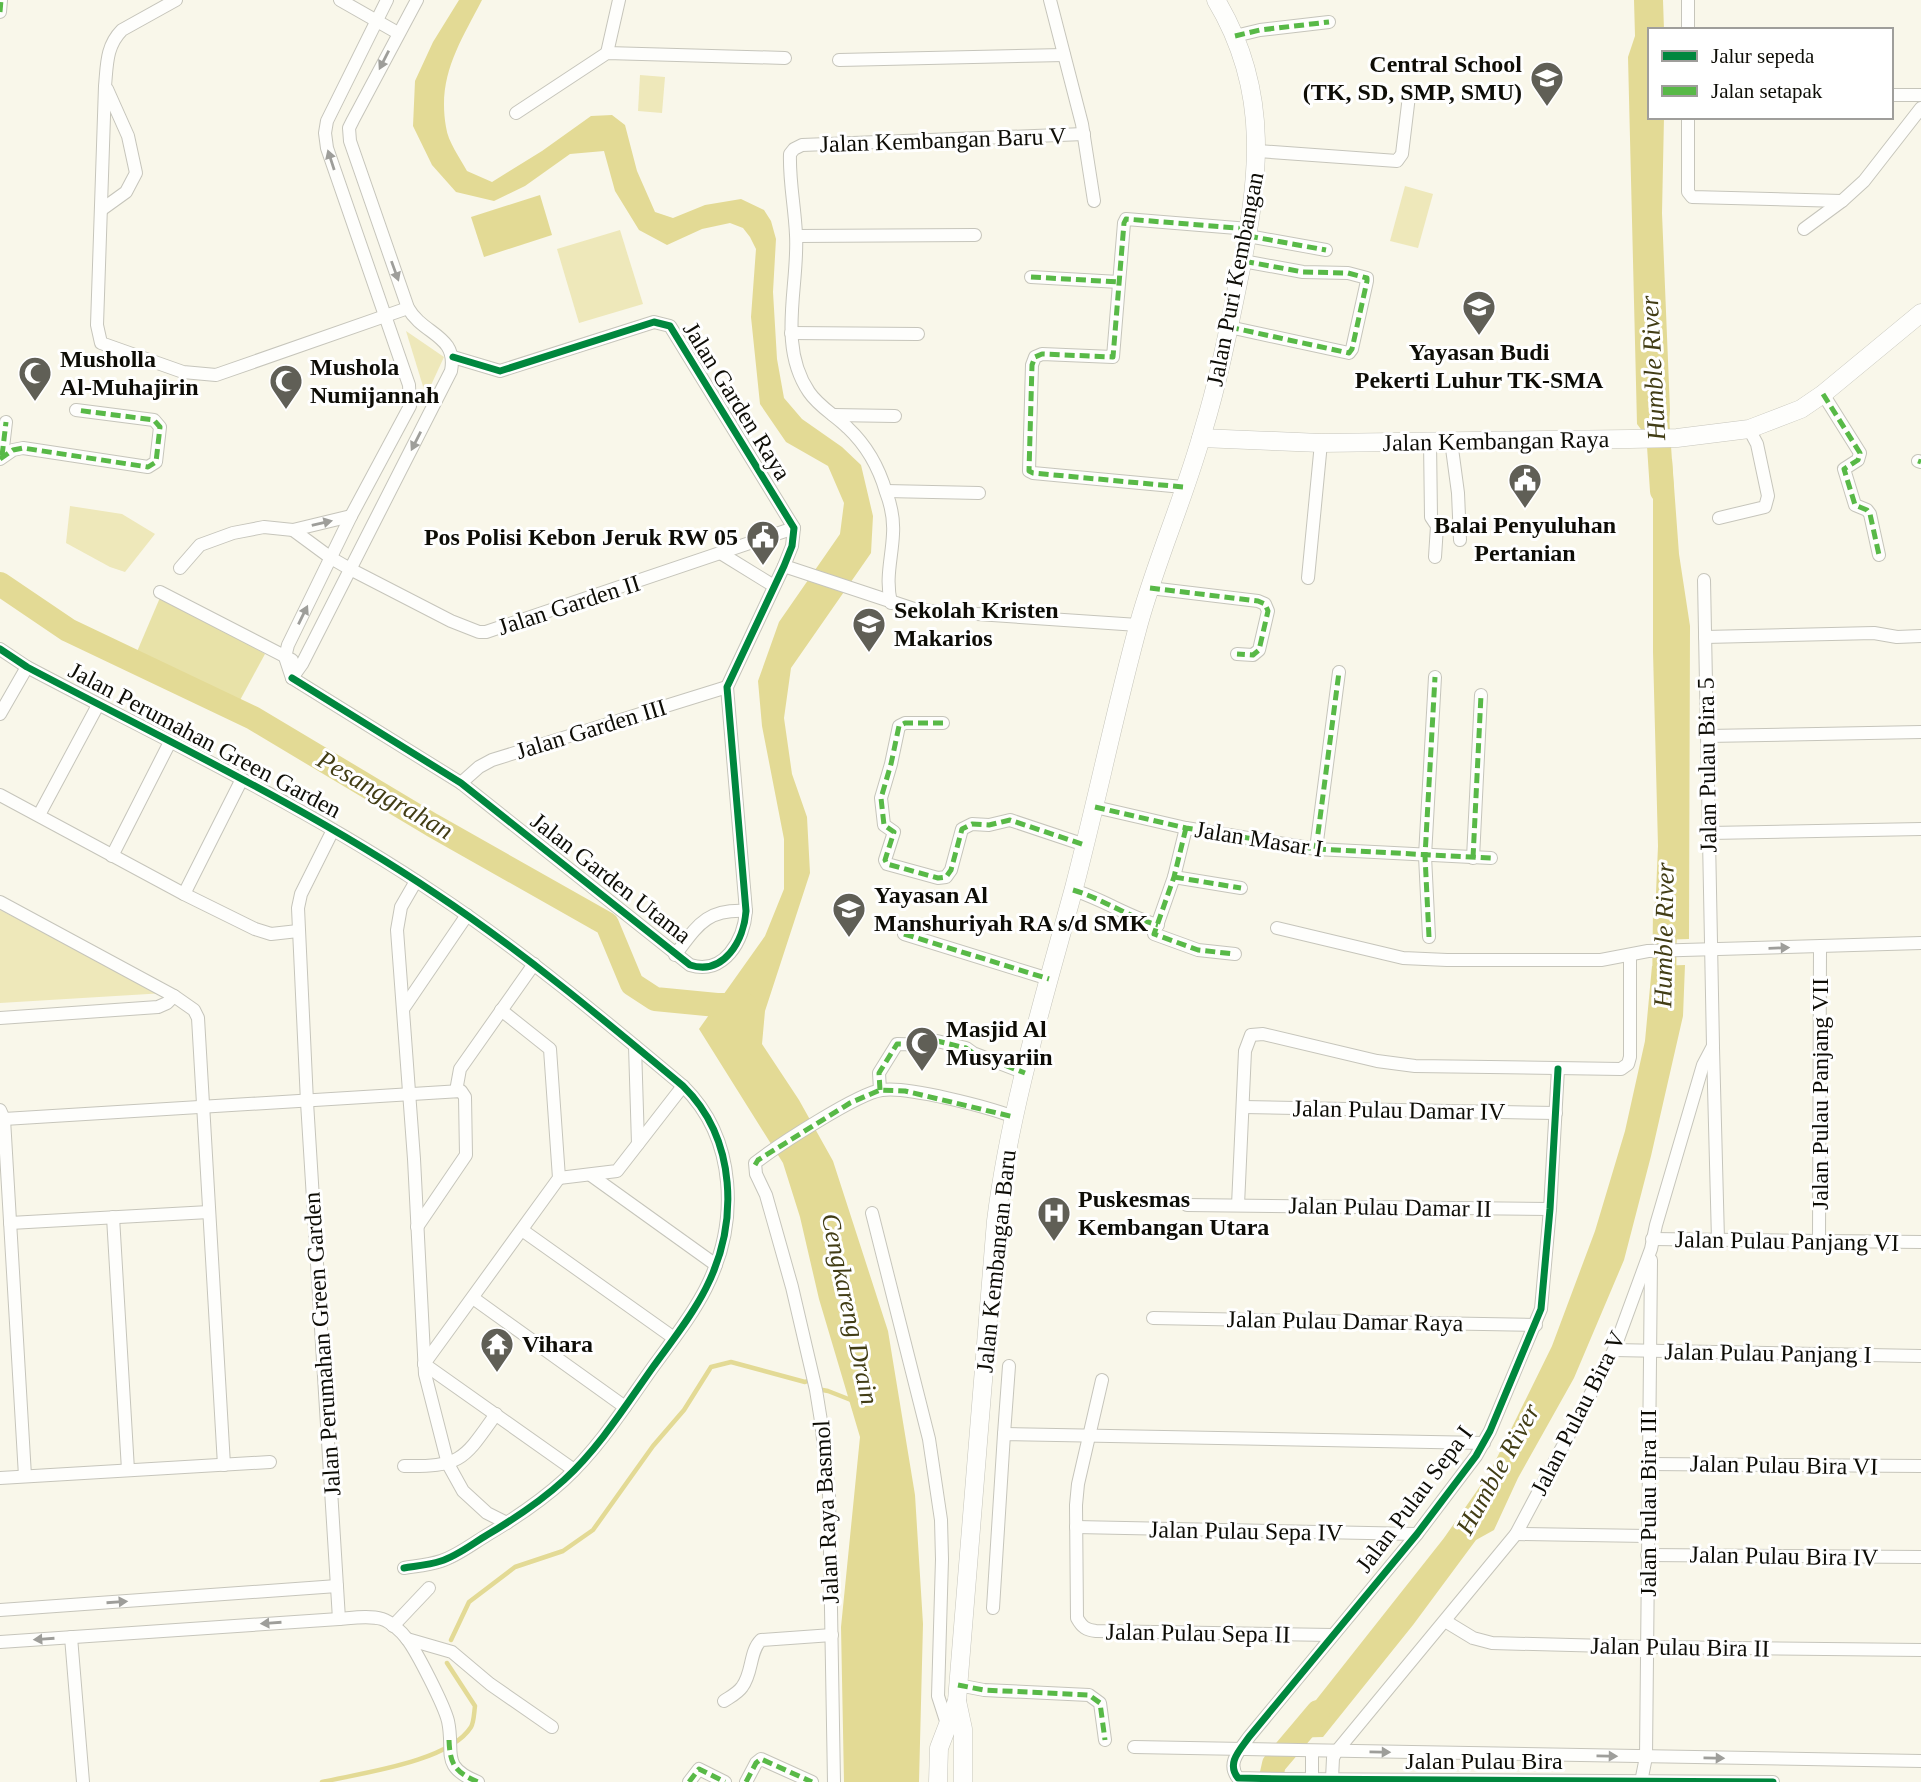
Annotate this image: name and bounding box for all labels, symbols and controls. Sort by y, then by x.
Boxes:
legend [1648,28,1893,119]
text: Jalur sepeda [1711,44,1815,68]
one-way arrow [378,50,390,70]
place label: Central School (TK, SD, SMP, SMU) [1303,51,1522,105]
school or university icon: Central School (TK, SD, SMP, SMU) [1528,59,1566,108]
text: Jalan setapak [1711,79,1823,103]
street label: Jalan Kembangan Baru V [819,123,1067,157]
one-way arrow [325,149,336,170]
street label: Jalan Puri Kembangan [1202,170,1268,388]
one-way arrow [390,261,401,282]
school or university icon: Yayasan Budi Pekerti Luhur TK-SMA [1460,288,1498,337]
water label: Humble River [1635,294,1671,442]
street label: Jalan Garden Raya [678,317,796,485]
place label: Yayasan Budi Pekerti Luhur TK-SMA [1355,339,1604,393]
place label: Musholla Al-Muhajirin [60,346,199,400]
mosque icon: Musholla Al-Muhajirin [16,354,54,403]
place label: Mushola Numijannah [310,354,439,408]
mosque icon: Mushola Numijannah [267,362,305,411]
street label: Jalan Kembangan Raya [1382,426,1610,456]
one-way arrow [410,431,421,451]
public building icon: Balai Penyuluhan Pertanian [1506,461,1544,510]
place label: Balai Penyuluhan Pertanian [1434,512,1616,566]
one-way arrow [311,517,333,528]
public building icon: Pos Polisi Kebon Jeruk RW 05 [744,518,782,567]
place label: Pos Polisi Kebon Jeruk RW 05 [424,524,738,550]
street label: Jalan Garden II [495,570,643,640]
place label: Sekolah Kristen Makarios [894,597,1059,651]
one-way arrow [297,605,309,625]
school or university icon: Sekolah Kristen Makarios [850,605,888,654]
street label: Jalan Perumahan Green Garden [64,657,346,823]
street label: Jalan Pulau Bira 5 [1692,677,1722,853]
street label: Jalan Garden III [513,694,669,764]
water label: Pesanggrahan [311,744,458,845]
street label: Jalan Garden Utama [526,807,696,949]
street label: Jalan Masar I [1193,816,1325,862]
water label: Humble River [1648,861,1680,1009]
place label: Yayasan Al Manshuriyah RA s/d SMK [874,882,1148,936]
school or university icon: Yayasan Al Manshuriyah RA s/d SMK [830,890,868,939]
one-way arrow [1768,942,1790,954]
street label: Jalan Pulau Panjang VII [1807,978,1833,1210]
place label: Masjid Al Musyariin [946,1016,1053,1070]
mosque icon: Masjid Al Musyariin [903,1024,941,1073]
street label: Jalan Pulau Damar IV [1292,1095,1506,1125]
street label: Jalan Kembangan Baru [971,1148,1021,1374]
place label: Puskesmas Kembangan Utara [1078,1186,1269,1240]
street label: Jalan Perumahan Green Garden [298,1191,346,1497]
street label: Jalan Pulau Damar II [1288,1192,1492,1222]
hospital icon: Puskesmas Kembangan Utara [1035,1194,1073,1243]
water label: Cengkareng Drain [816,1211,884,1407]
street label: Jalan Pulau Panjang VI [1675,1226,1899,1256]
street label: Jalan Pulau Damar Raya [1226,1306,1464,1336]
temple icon: Vihara [478,1325,516,1374]
street label: Jalan Pulau Bira V [1526,1326,1631,1499]
place label: Vihara [522,1331,593,1357]
street label: Jalan Pulau Panjang I [1664,1338,1872,1368]
water label: Humble River [1450,1398,1546,1540]
street label: Jalan Pulau Bira III [1635,1409,1661,1597]
street label: Jalan Raya Basmol [808,1419,844,1605]
street label: Jalan Pulau Sepa I [1350,1421,1478,1577]
street label: Jalan Pulau Bira VI [1690,1450,1878,1480]
street label: Jalan Pulau Sepa IV [1149,1516,1344,1546]
street label: Jalan Pulau Bira IV [1689,1541,1879,1571]
one-way arrow [106,1596,128,1607]
one-way arrow [260,1618,282,1629]
street label: Jalan Pulau Sepa II [1105,1618,1291,1648]
street label: Jalan Pulau Bira II [1590,1632,1770,1662]
one-way arrow [33,1634,55,1645]
one-way arrow [1369,1746,1391,1758]
street label: Jalan Pulau Bira [1405,1748,1563,1774]
one-way arrow [1597,1750,1619,1762]
one-way arrow [1703,1752,1725,1763]

